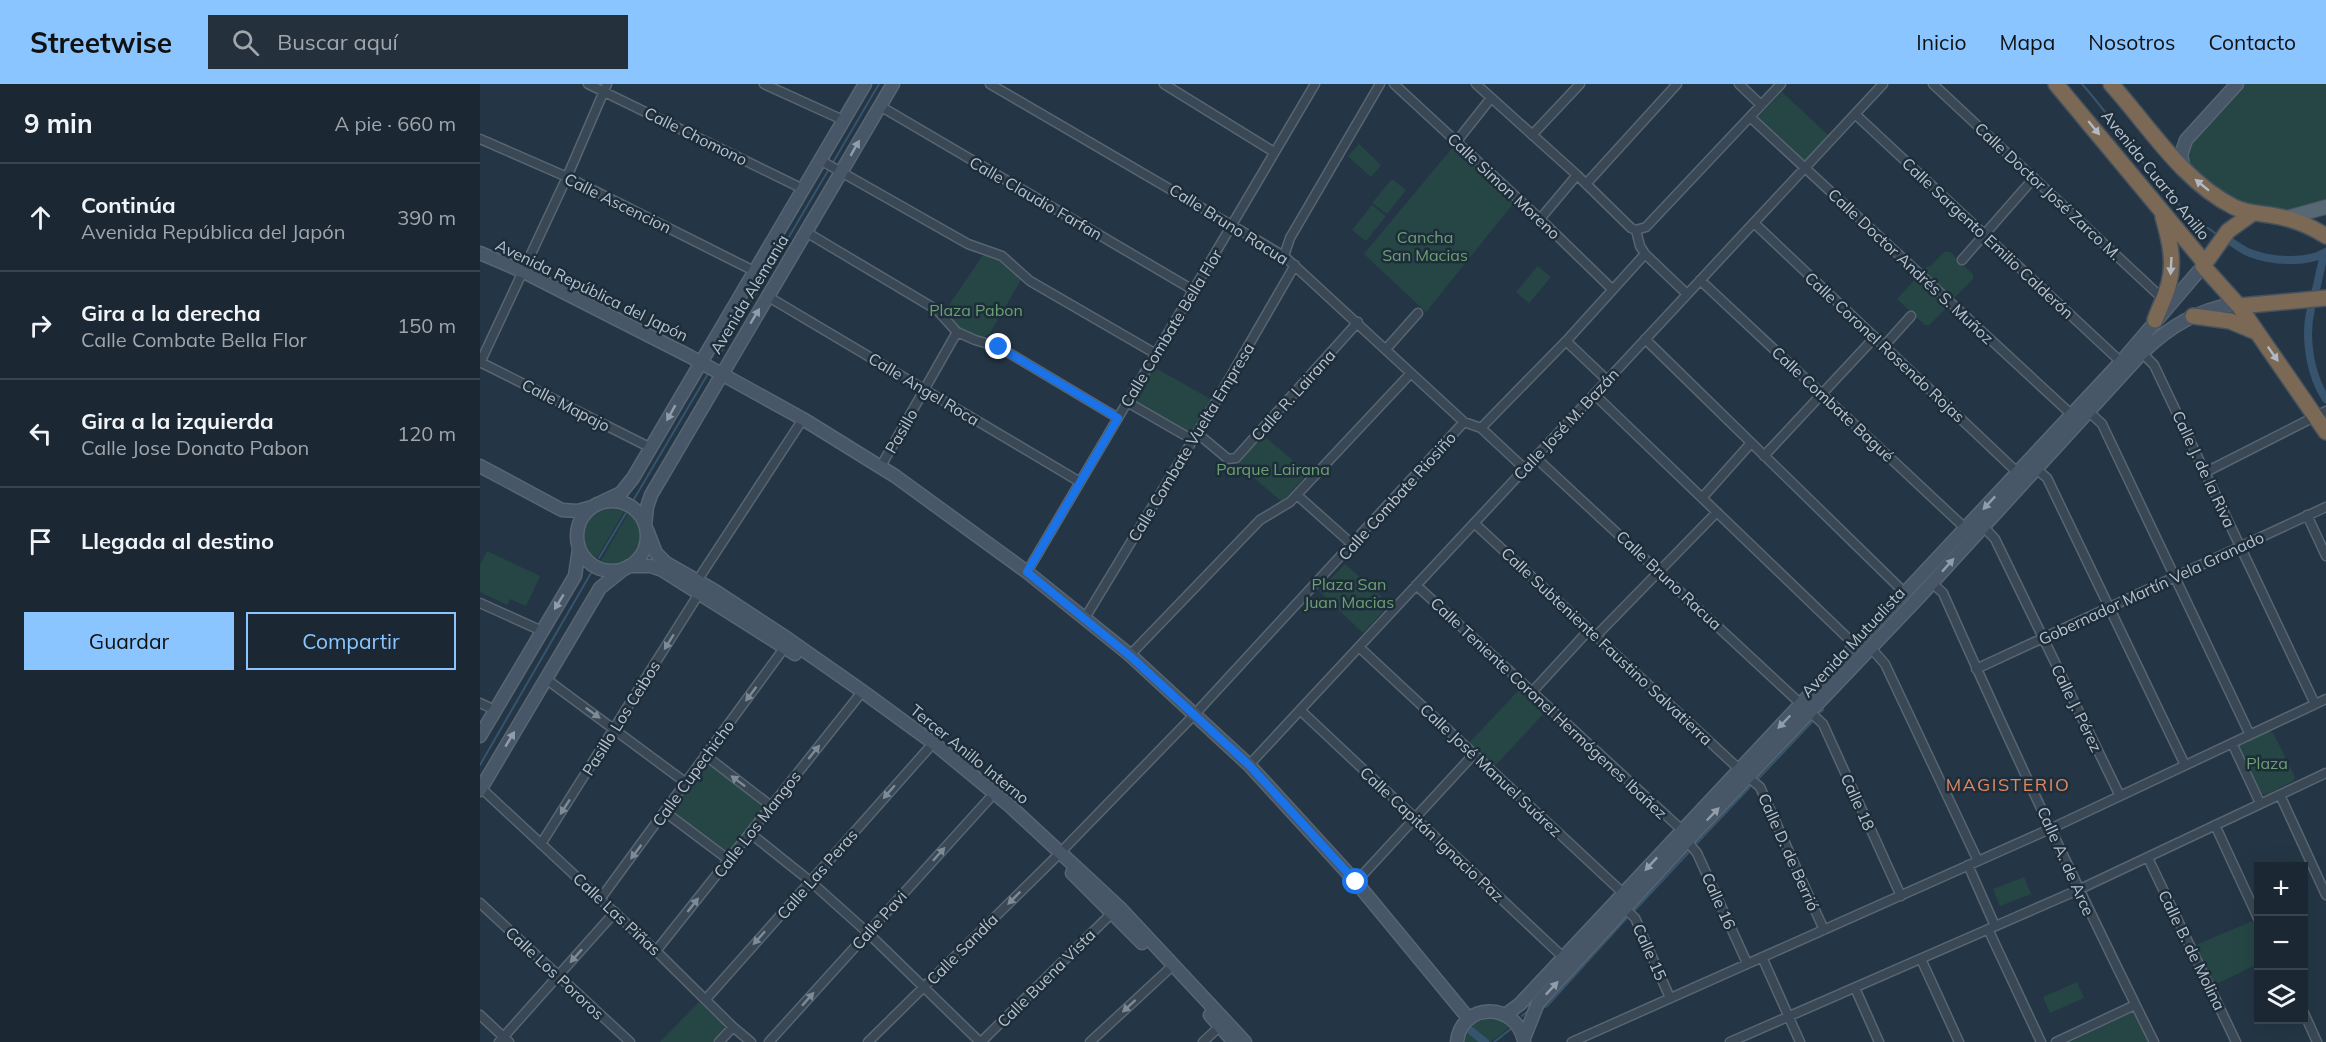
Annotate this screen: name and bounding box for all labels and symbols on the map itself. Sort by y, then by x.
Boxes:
street label: Calle Chomono [641,102,751,170]
street label: Avenida Cuarto Anillo [2097,106,2215,244]
street label: Calle Doctor José Zarco M. [1971,118,2125,264]
one-way arrow [2087,120,2100,135]
street label: Calle Simon Moreno [1443,129,1565,243]
one-way arrow [850,139,860,156]
street label: Calle Claudio Farfan [966,152,1106,244]
street label: Calle Sargento Emilio Calderón [1898,153,2078,323]
street label: Calle Ascencion [561,168,675,238]
street label: Calle Bruno Racua [1166,179,1292,269]
one-way arrow [2194,179,2210,192]
street label: Calle Doctor Andrés S. Muñoz [1824,184,1998,348]
park label: Cancha San Macias [1382,227,1468,265]
street label: Avenida Alemania [705,231,793,357]
street label: Avenida República del Japón [493,235,691,345]
street label: Calle Combate Bella Flor [1116,245,1226,411]
one-way arrow [2166,257,2175,276]
street label: Calle Coronel Rosendo Rojas [1801,268,1969,426]
park label: Plaza Pabon [929,300,1023,320]
one-way arrow [750,308,761,324]
route end [985,333,1011,359]
street label: Calle Combate Vuelta Empresa [1124,339,1258,545]
street label: Calle Combate Bagué [1768,342,1898,466]
street label: Calle R. Lairana [1247,345,1339,445]
one-way arrow [2266,347,2278,362]
street label: Calle Angel Roca [865,348,983,430]
street label: Calle José M. Bazán [1509,364,1623,484]
street label: Calle Mapajo [519,374,613,436]
one-way arrow [666,405,676,422]
street label: Pasillo [880,405,922,457]
street label: Calle J. de la Riva [2168,407,2240,531]
street label: Calle Combate Riosiño [1334,428,1460,564]
park label: Parque Lairana [1216,459,1330,479]
one-way arrow [1982,495,1996,509]
street label: Calle Bruno Racua [1612,526,1726,634]
street label: Gobernador Martín Vela Granado [2035,527,2267,649]
street label: Calle Subteniente Faustino Salvatierra [1497,543,1717,749]
one-way arrow [1941,558,1955,573]
park label: Plaza San Juan Macias [1304,574,1394,612]
street label: Avenida Mutualista [1797,583,1909,701]
street label: Calle Teniente Coronel Hermógenes Ibañez [1427,593,1671,823]
one-way arrow [553,594,564,610]
one-way arrow [664,634,675,650]
street label: Pasillo Los Ceibos [578,657,664,779]
street label: Calle J. Pérez [2047,661,2107,755]
one-way arrow [745,687,757,702]
street label: Calle José Manuel Suárez [1416,699,1566,841]
street label: Tercer Anillo Interno [906,700,1034,808]
one-way arrow [585,707,601,719]
one-way arrow [1777,715,1791,730]
street label: Calle Cupechicho [648,716,738,830]
one-way arrow [504,731,515,747]
one-way arrow [807,744,820,760]
park label: Plaza [2246,753,2288,773]
street label: Calle Capitán Ignacio Paz [1356,762,1508,906]
street label: Calle Los Mangos [709,767,805,881]
street label: Calle 18 [1837,771,1879,833]
district label: MAGISTERIO [1946,773,2070,796]
one-way arrow [730,774,746,787]
one-way arrow [883,784,896,799]
street label: Calle D. de Berrió [1754,790,1824,914]
one-way arrow [560,799,571,815]
street label: Calle A. de Arce [2033,803,2099,919]
one-way arrow [1706,806,1720,821]
street label: Calle Las Peras [772,825,862,923]
one-way arrow [630,844,642,859]
one-way arrow [932,847,945,862]
one-way arrow [1644,857,1658,871]
street label: Calle Las Piñas [569,868,665,960]
route start [1342,868,1368,894]
street label: Calle 16 [1698,870,1740,932]
street label: Calle Pavi [847,886,911,954]
street label: Calle B. de Molina [2154,887,2230,1013]
one-way arrow [1007,891,1022,905]
one-way arrow [686,897,699,913]
street label: Calle Sandía [922,909,1002,989]
street label: Calle 15 [1629,921,1671,983]
street label: Calle Los Pororos [502,922,608,1024]
street label: Calle Buena Vista [993,925,1099,1031]
one-way arrow [753,930,766,945]
one-way arrow [569,948,583,963]
one-way arrow [1545,981,1558,996]
one-way arrow [801,991,815,1006]
one-way arrow [1122,999,1137,1012]

